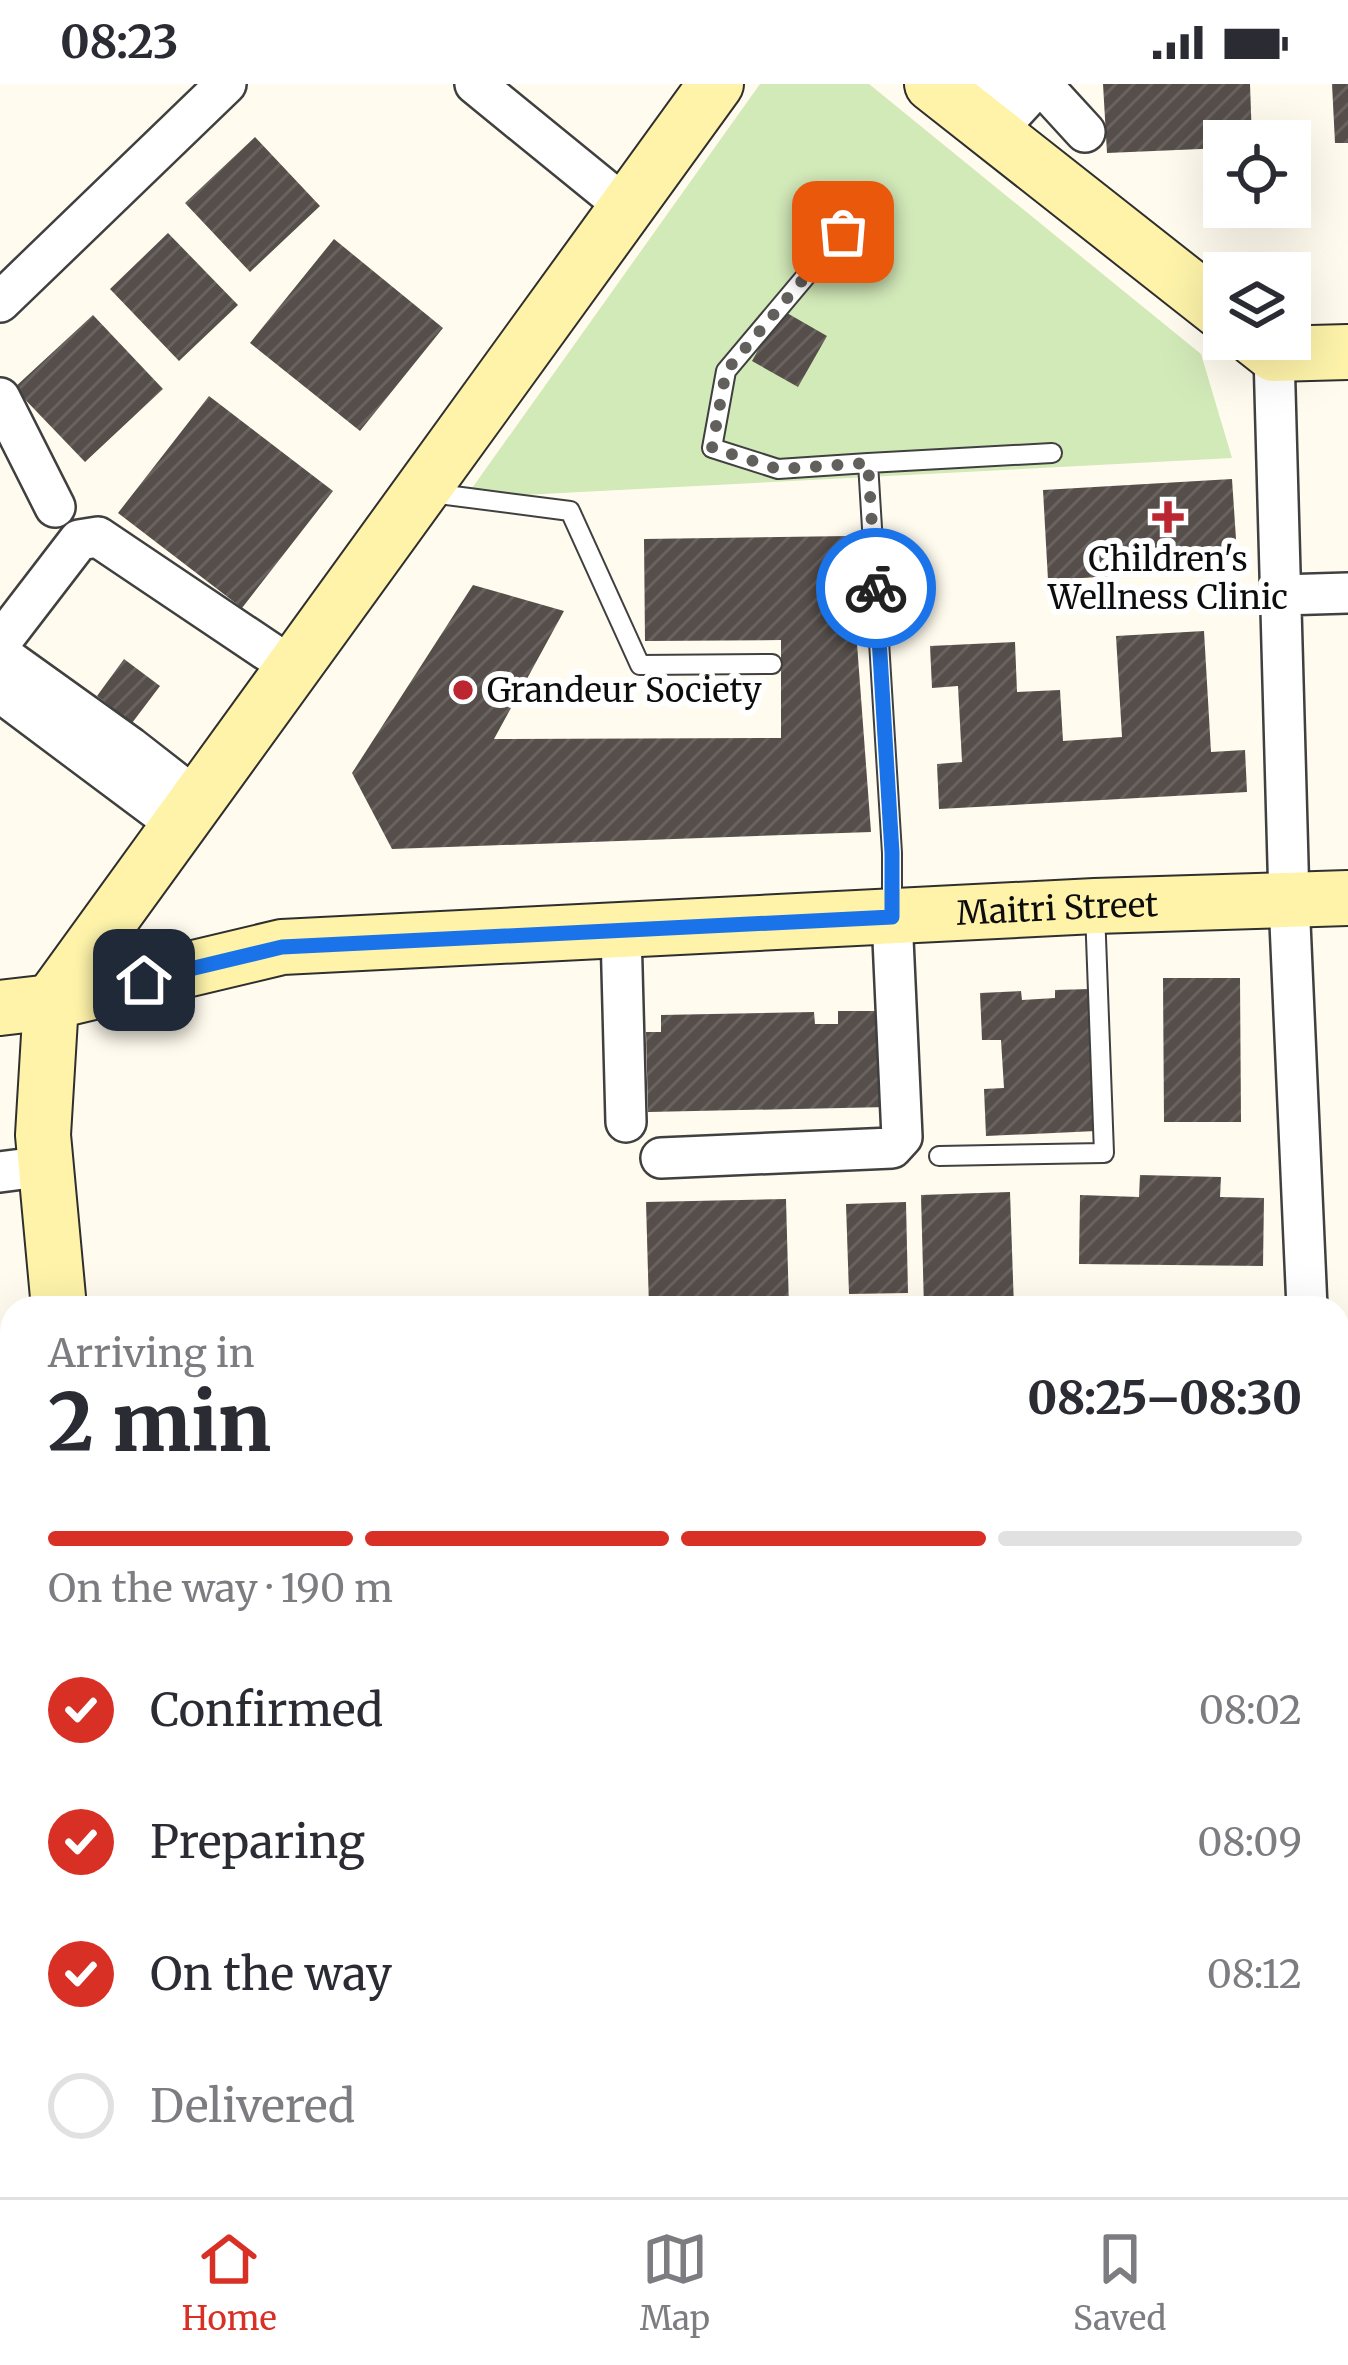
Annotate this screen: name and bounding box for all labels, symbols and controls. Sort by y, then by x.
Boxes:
text: 08:23 [60,14,178,70]
map controls [1203,120,1311,360]
button: locate [1203,120,1311,228]
pin [792,181,894,283]
icon: bag [810,199,876,265]
button: layers [1203,252,1311,360]
marker: Children's Wellness Clinic [1152,501,1184,533]
courier [816,528,936,648]
place label: Children's Wellness Clinic [1047,539,1288,618]
icon: bike [843,555,909,621]
place label: Grandeur Society [487,670,763,711]
marker: Grandeur Society [450,677,476,703]
street label: Maitri Street [955,884,1159,934]
pin [93,929,195,1031]
icon: home [111,947,177,1013]
text: Arriving in [48,1329,255,1378]
text: 08:25–08:30 [1027,1370,1302,1426]
text: 2 min [48,1374,271,1472]
text: On the way · 190 m [48,1564,393,1613]
icon: check [48,1677,114,1743]
text: Confirmed [150,1682,383,1738]
text: 08:02 [1199,1686,1302,1735]
icon: check [48,1809,114,1875]
text: Preparing [150,1814,365,1870]
text: 08:09 [1197,1818,1302,1867]
icon: check [48,1941,114,2007]
text: On the way [150,1946,392,2002]
text: 08:12 [1207,1950,1302,1999]
text: Delivered [150,2078,355,2134]
tab: Home [182,2226,277,2339]
tab: Map [640,2226,710,2339]
tab: Saved [1073,2226,1167,2339]

